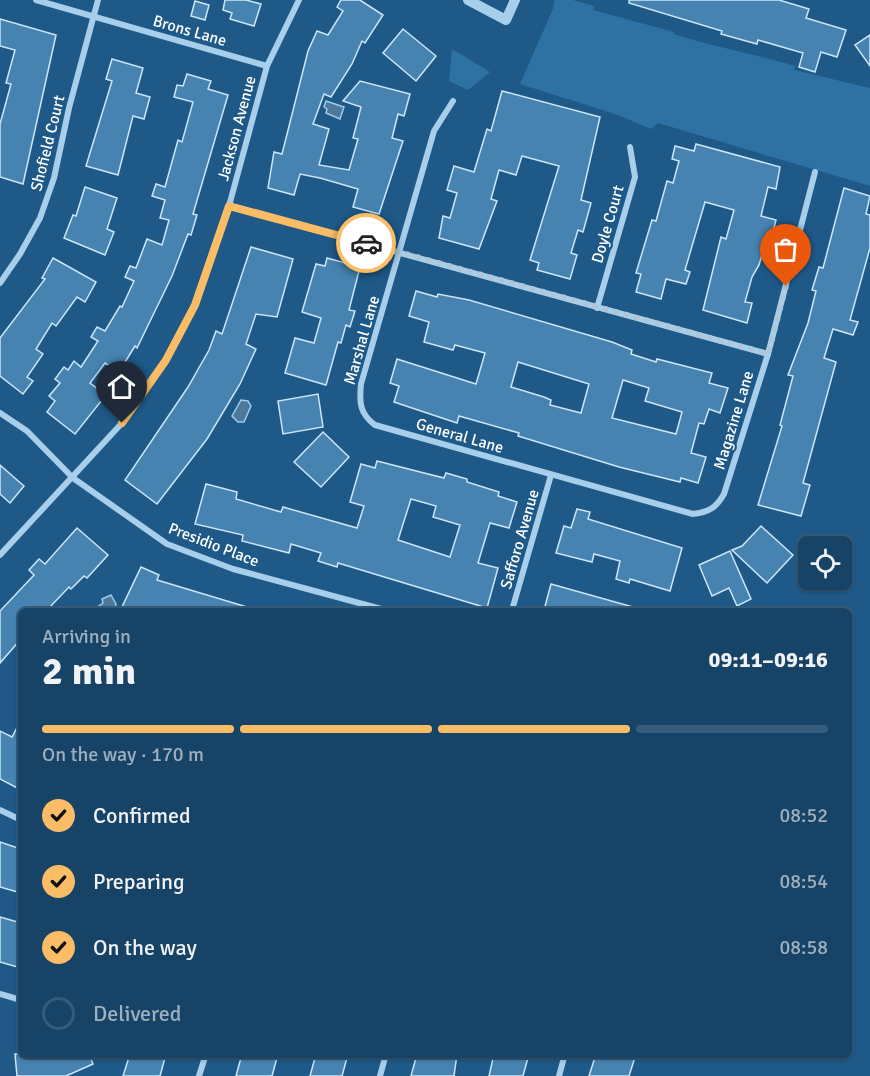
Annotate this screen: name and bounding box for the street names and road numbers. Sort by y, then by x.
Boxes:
street label: Brons Lane [151,11,229,51]
street label: Jackson Avenue [213,74,261,183]
street label: Shofield Court [26,93,70,193]
street label: Doyle Court [587,182,629,266]
street label: Marshal Lane [340,293,384,387]
street label: Magazine Lane [709,368,758,472]
street label: General Lane [414,414,506,458]
street label: Safforo Avenue [496,487,544,591]
street label: Presidio Place [165,518,262,571]

